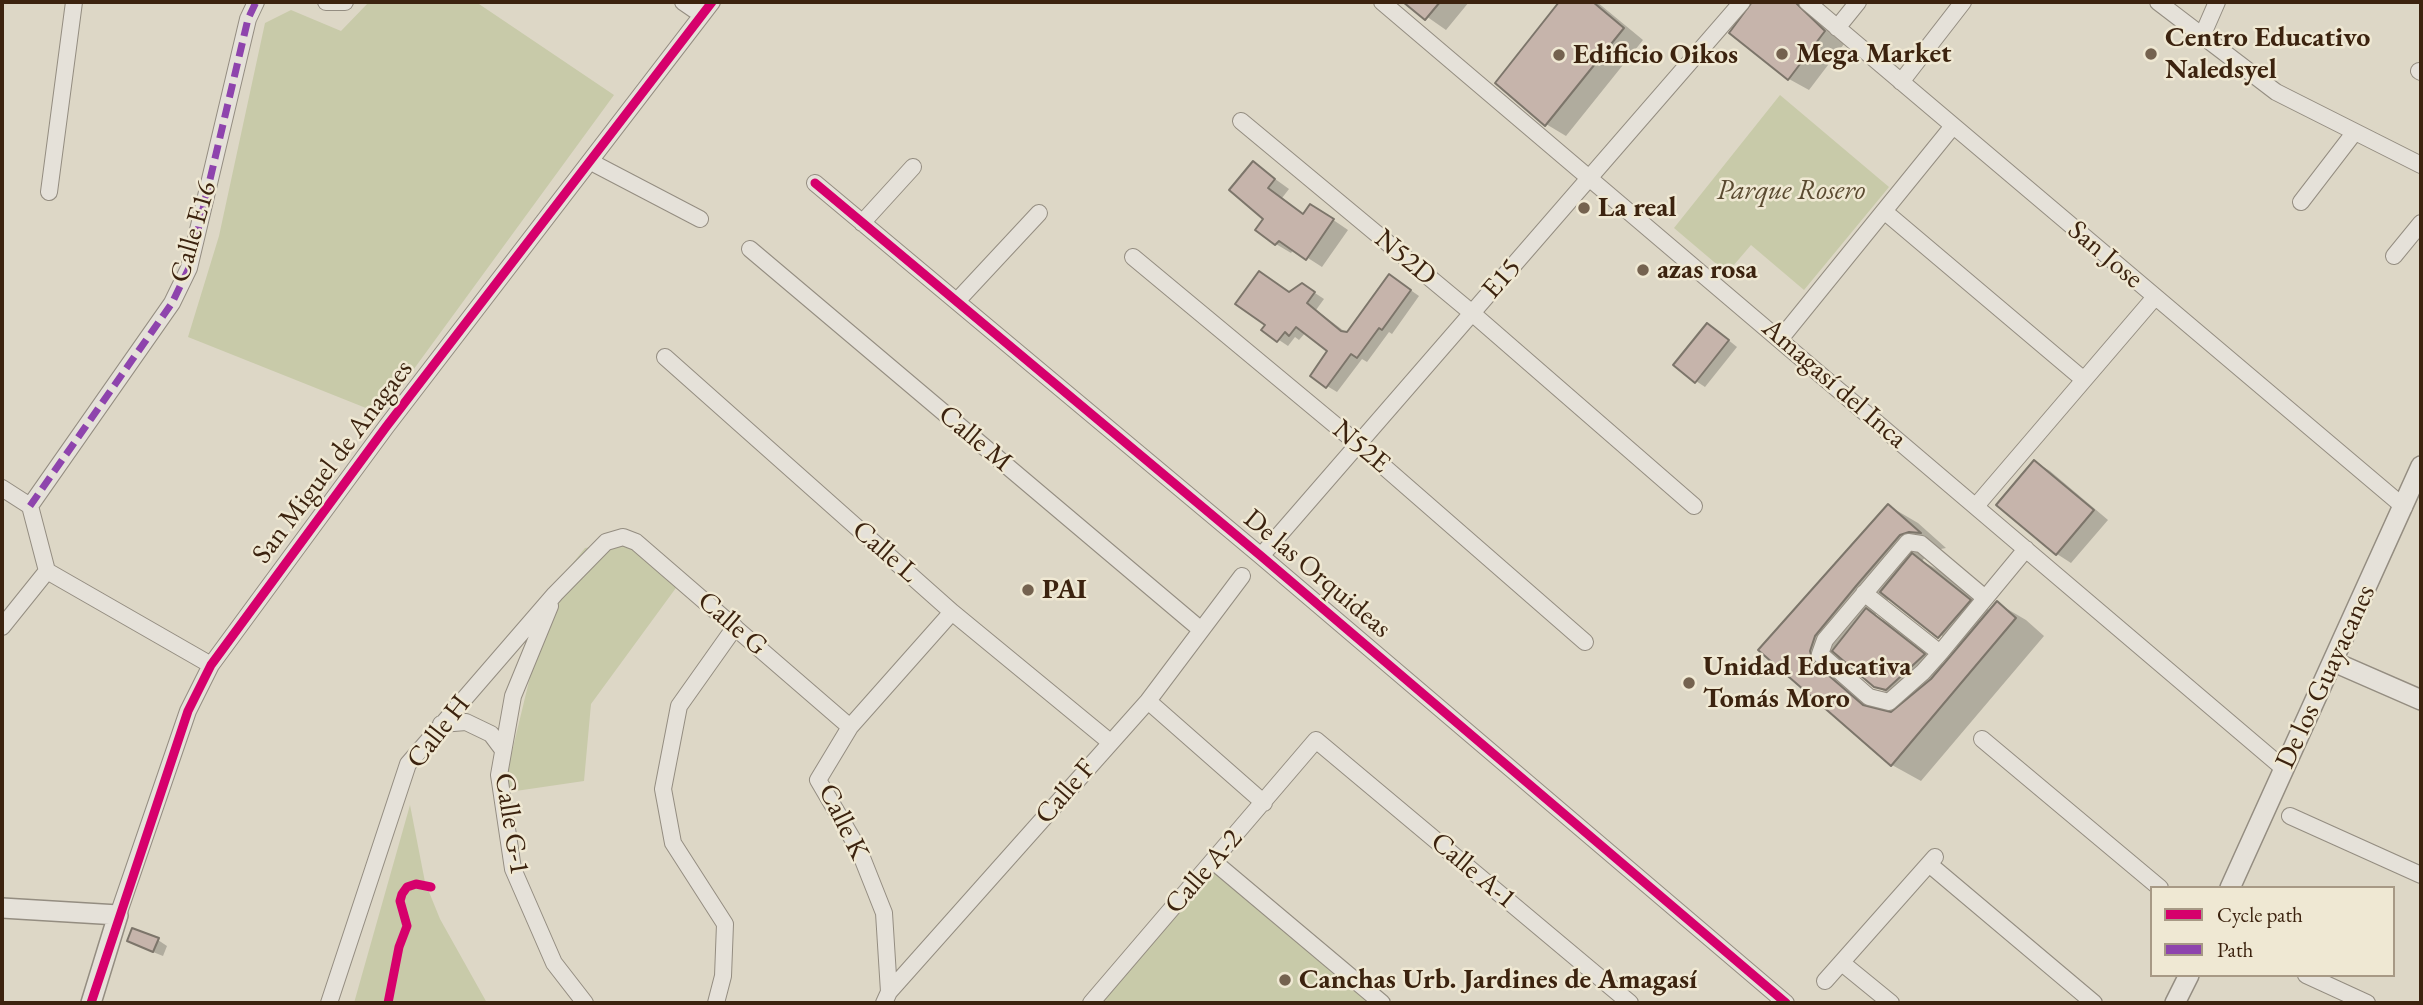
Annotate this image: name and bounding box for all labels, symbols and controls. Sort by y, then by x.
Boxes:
place label: Centro Educativo Naledsyel [2165,21,2370,87]
place label: Mega Market [1796,37,1952,71]
place label: Edificio Oikos [1573,38,1738,72]
marker: Mega Market [1774,46,1790,62]
marker: Centro Educativo Naledsyel [2143,46,2159,62]
marker: Edificio Oikos [1551,47,1567,63]
park label: Parque Rosero [1717,174,1865,208]
street label: Calle E16 [164,178,224,286]
place label: La real [1598,191,1676,225]
marker: La real [1576,200,1592,216]
street label: San Jose [2061,214,2149,296]
street label: N52D [1367,223,1443,293]
street label: E15 [1475,252,1529,306]
place label: azas rosa [1657,253,1758,287]
marker: azas rosa [1635,262,1651,278]
street label: Amagasí del Inca [1755,312,1913,456]
street label: San Miguel de Anagaes [246,354,420,570]
street label: Calle M [931,398,1019,480]
street label: N52E [1325,413,1397,481]
street label: De las Orquideas [1236,503,1398,645]
street label: Calle L [845,514,925,590]
place label: PAI [1042,573,1087,607]
street label: De los Guayacanes [2269,580,2383,774]
marker: PAI [1020,582,1036,598]
street label: Calle G [690,585,774,663]
place label: Unidad Educativa Tomás Moro [1703,650,1911,716]
marker: Unidad Educativa Tomás Moro [1681,675,1697,691]
street label: Calle H [400,689,478,775]
street label: Calle F [1029,753,1103,831]
street label: Calle G-1 [486,771,536,877]
street label: Calle K [810,779,876,865]
street label: Calle A-2 [1158,823,1250,921]
street label: Calle A-1 [1423,826,1523,916]
legend [2150,886,2395,977]
text: Cycle path [2217,901,2303,928]
text: Path [2217,936,2253,963]
place label: Canchas Urb. Jardines de Amagasí [1299,963,1697,997]
marker: Canchas Urb. Jardines de Amagasí [1277,972,1293,988]

